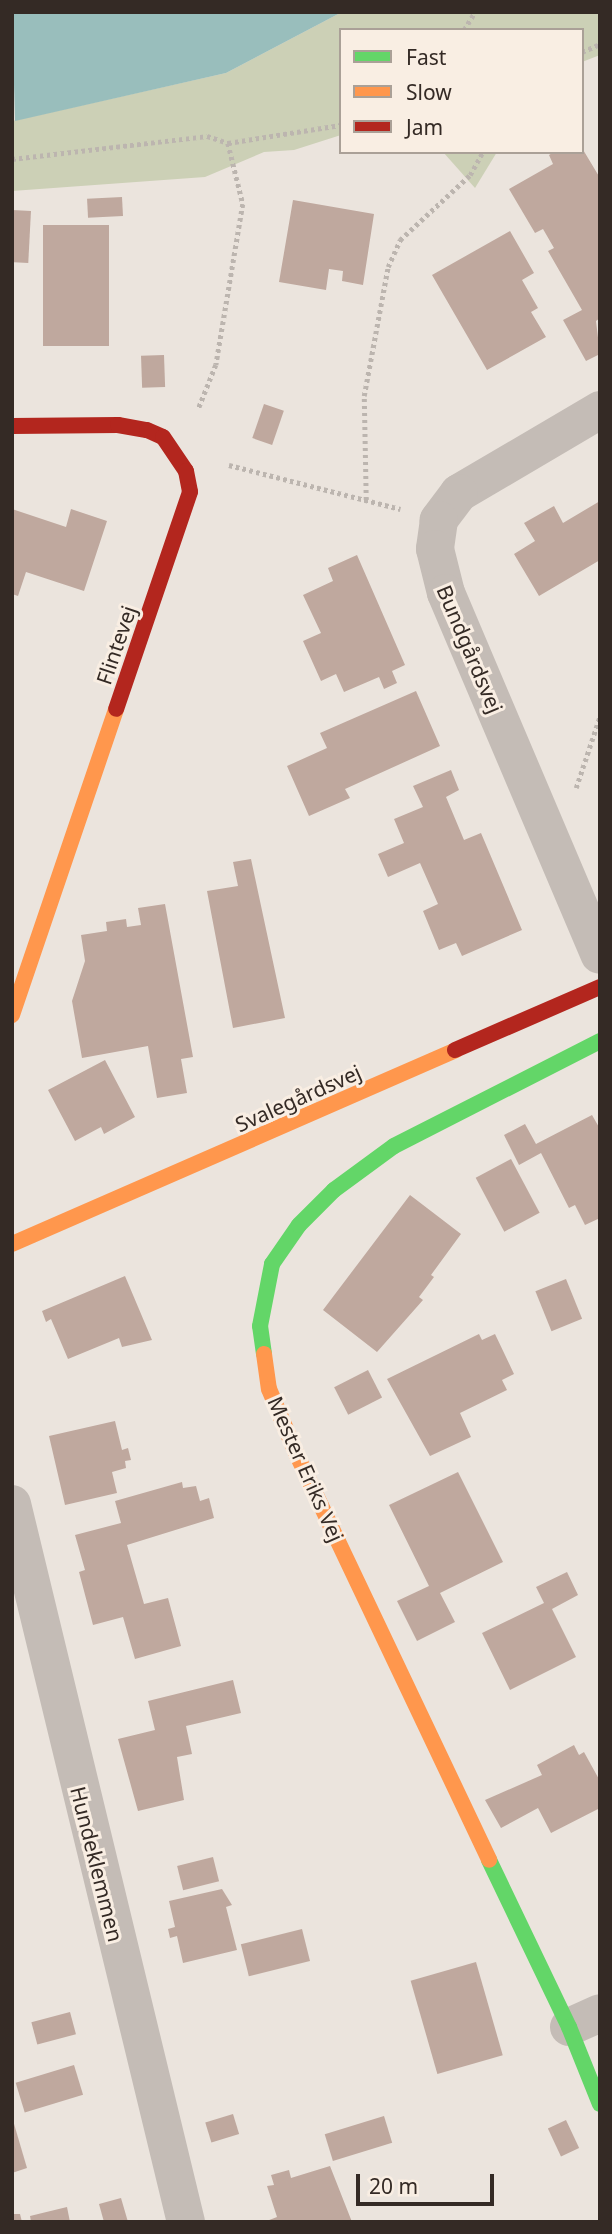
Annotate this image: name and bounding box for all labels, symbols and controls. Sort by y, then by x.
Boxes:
legend [339,28,584,154]
text: Fast [406,43,446,71]
text: Slow [406,78,452,106]
text: Jam [406,113,443,141]
street label: Bundgårdsvej [432,581,508,717]
street label: Flintevej [91,602,141,688]
street label: Svalegårdsvej [231,1059,365,1137]
street label: Mester Eriks Vej [263,1392,349,1546]
street label: Hundeklemmen [66,1784,128,1944]
scale bar [360,2160,498,2204]
text: 20 m [369,2172,418,2200]

